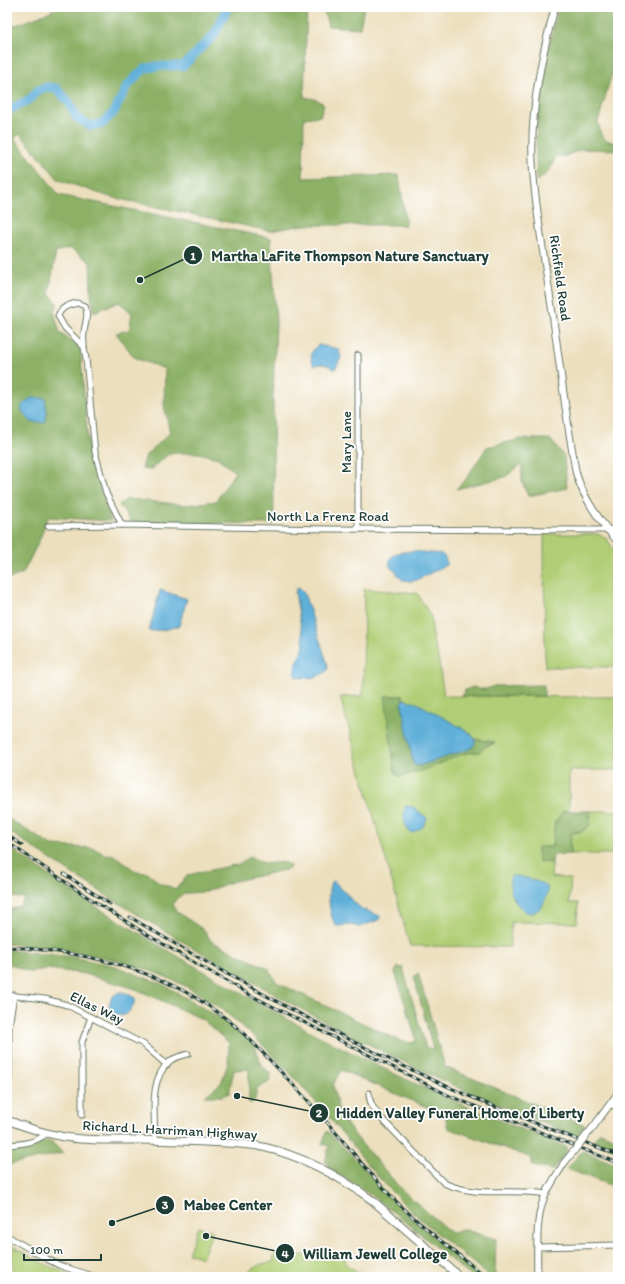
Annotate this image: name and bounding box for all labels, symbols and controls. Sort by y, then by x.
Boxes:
street label: Richfield Road [546,234,575,323]
callout: Martha LaFite Thompson Nature Sanctuary [183,242,497,269]
text: Martha LaFite Thompson Nature Sanctuary [211,247,490,266]
text: 1 [190,249,196,263]
street label: Mary Lane [338,411,355,473]
street label: North La Frenz Road [267,508,389,525]
street label: Ellas Way [67,988,127,1029]
callout: Hidden Valley Funeral Home of Liberty [309,1100,591,1127]
text: Hidden Valley Funeral Home of Liberty [336,1104,585,1123]
text: 2 [316,1106,323,1120]
street label: Richard L. Harriman Highway [82,1117,258,1143]
callout: Mabee Center [155,1191,280,1218]
text: Mabee Center [184,1196,273,1214]
text: 3 [162,1198,169,1212]
scale bar [24,1236,101,1262]
callout: William Jewell College [275,1240,455,1267]
text: 100 m [30,1243,63,1257]
text: William Jewell College [303,1245,447,1264]
text: 4 [281,1247,289,1261]

